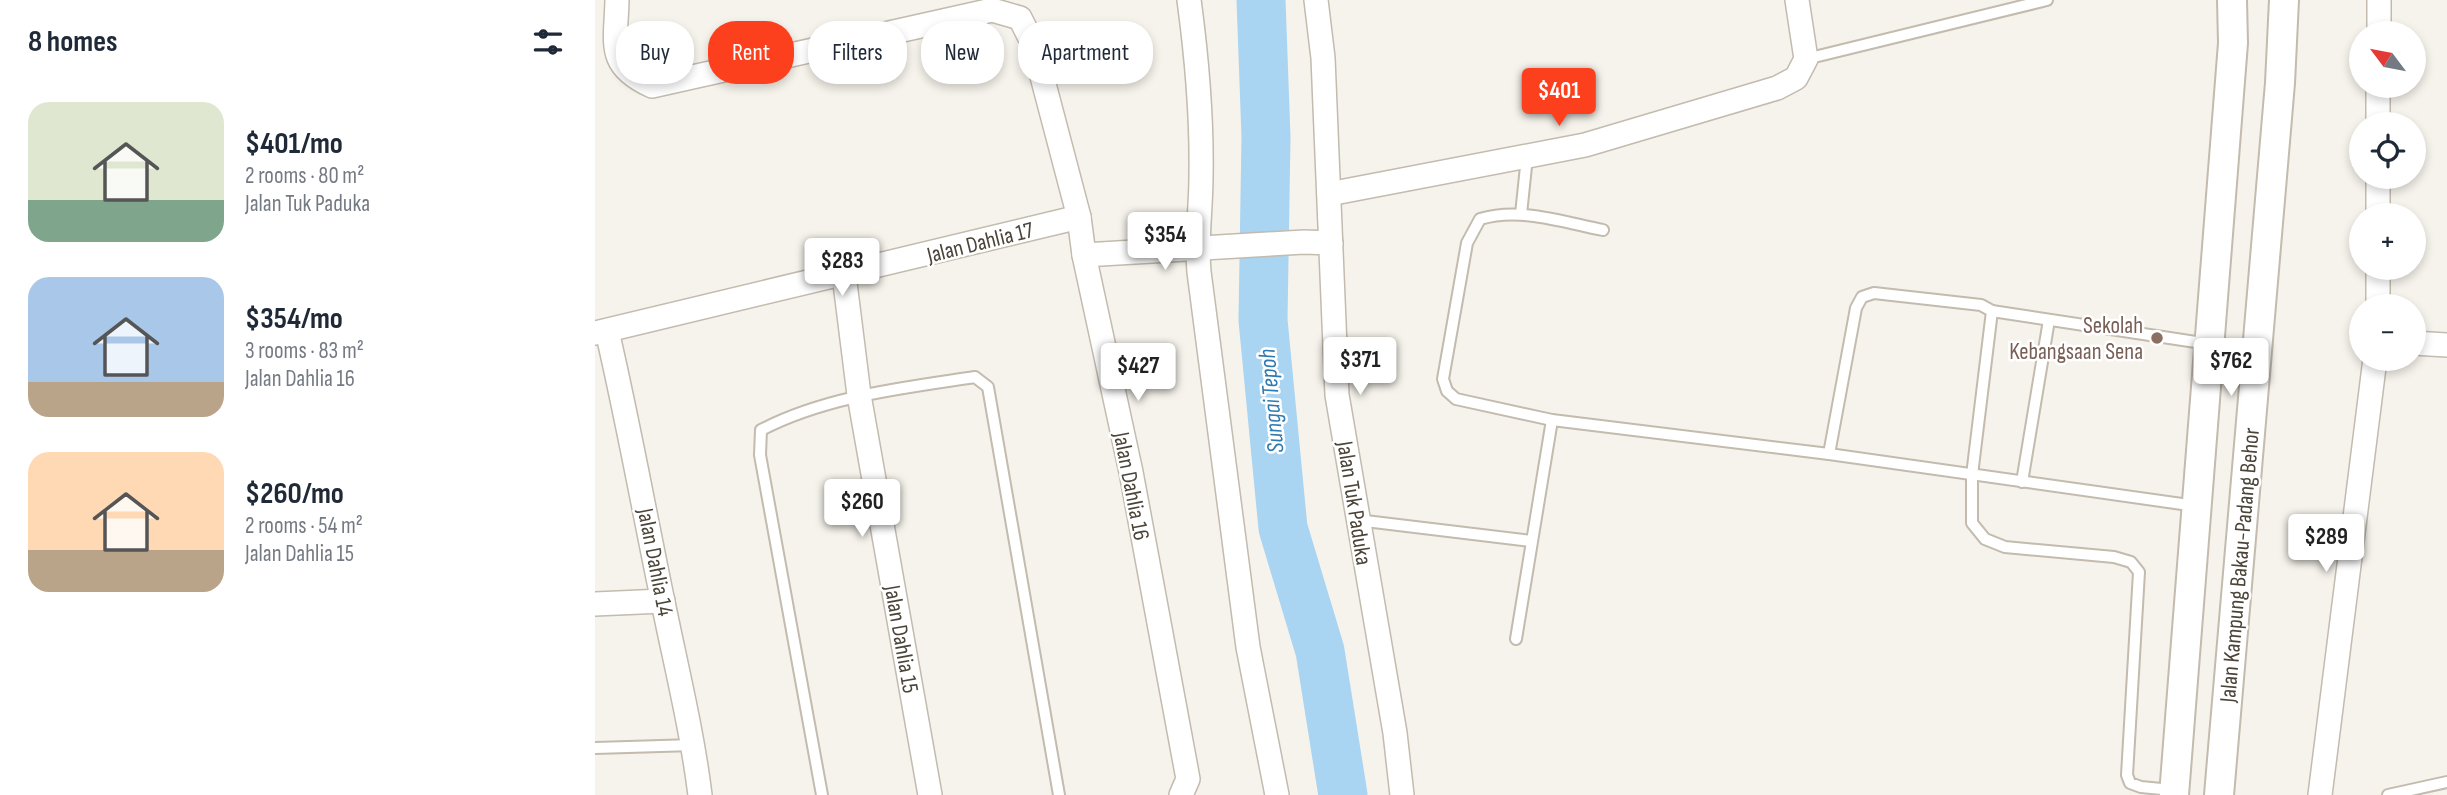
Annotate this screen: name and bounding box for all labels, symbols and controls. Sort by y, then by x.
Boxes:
chip: Buy [616,21,694,84]
chip: Rent [708,21,794,84]
chip: Filters [808,21,907,84]
chip: New [921,21,1004,84]
chip: Apartment [1018,21,1153,84]
north arrow [2349,21,2425,98]
map controls [2349,21,2426,371]
icon: filters [529,23,567,61]
text: 8 homes [28,24,117,60]
pin: $401 [1518,68,1600,128]
text: $401 [1538,77,1580,105]
button: locate [2349,112,2426,189]
text: $401/mo [245,126,343,162]
icon: home [84,130,168,214]
text: 2 rooms · 80 m² [245,162,364,190]
text: Jalan Tuk Paduka [245,190,370,218]
button: + [2349,203,2426,280]
pin: $354 [1124,212,1206,272]
street label: Jalan Dahlia 17 [923,216,1036,270]
text: $354 [1144,221,1186,249]
pin: $283 [801,238,883,298]
text: $283 [821,247,864,275]
button: − [2349,294,2426,371]
text: $354/mo [245,301,343,337]
icon: home [84,305,168,389]
place label: Sekolah Kebangsaan Sena [2009,312,2143,366]
marker: Sekolah Kebangsaan Sena [2149,330,2165,346]
text: 3 rooms · 83 m² [245,337,364,365]
pin: $371 [1319,338,1401,397]
pin: $762 [2190,338,2272,398]
pin: $427 [1097,344,1179,403]
text: $371 [1339,346,1381,374]
text: $762 [2210,347,2252,375]
water label: Sungai Tepoh [1253,348,1290,454]
text: $427 [1117,352,1159,380]
text: Jalan Dahlia 16 [245,365,355,393]
street label: Jalan Kampung Bakau-Padang Behor [2214,426,2266,705]
street label: Jalan Dahlia 16 [1107,429,1155,543]
street label: Jalan Tuk Paduka [1330,438,1378,567]
text: $260/mo [245,476,344,512]
icon: home [84,480,168,564]
pin: $260 [821,480,903,539]
text: $260 [840,488,884,516]
street label: Jalan Dahlia 14 [631,505,679,619]
text: 2 rooms · 54 m² [245,512,363,540]
pin: $289 [2285,514,2367,574]
text: $289 [2304,523,2348,551]
text: Jalan Dahlia 15 [245,540,354,568]
street label: Jalan Dahlia 15 [878,582,924,695]

